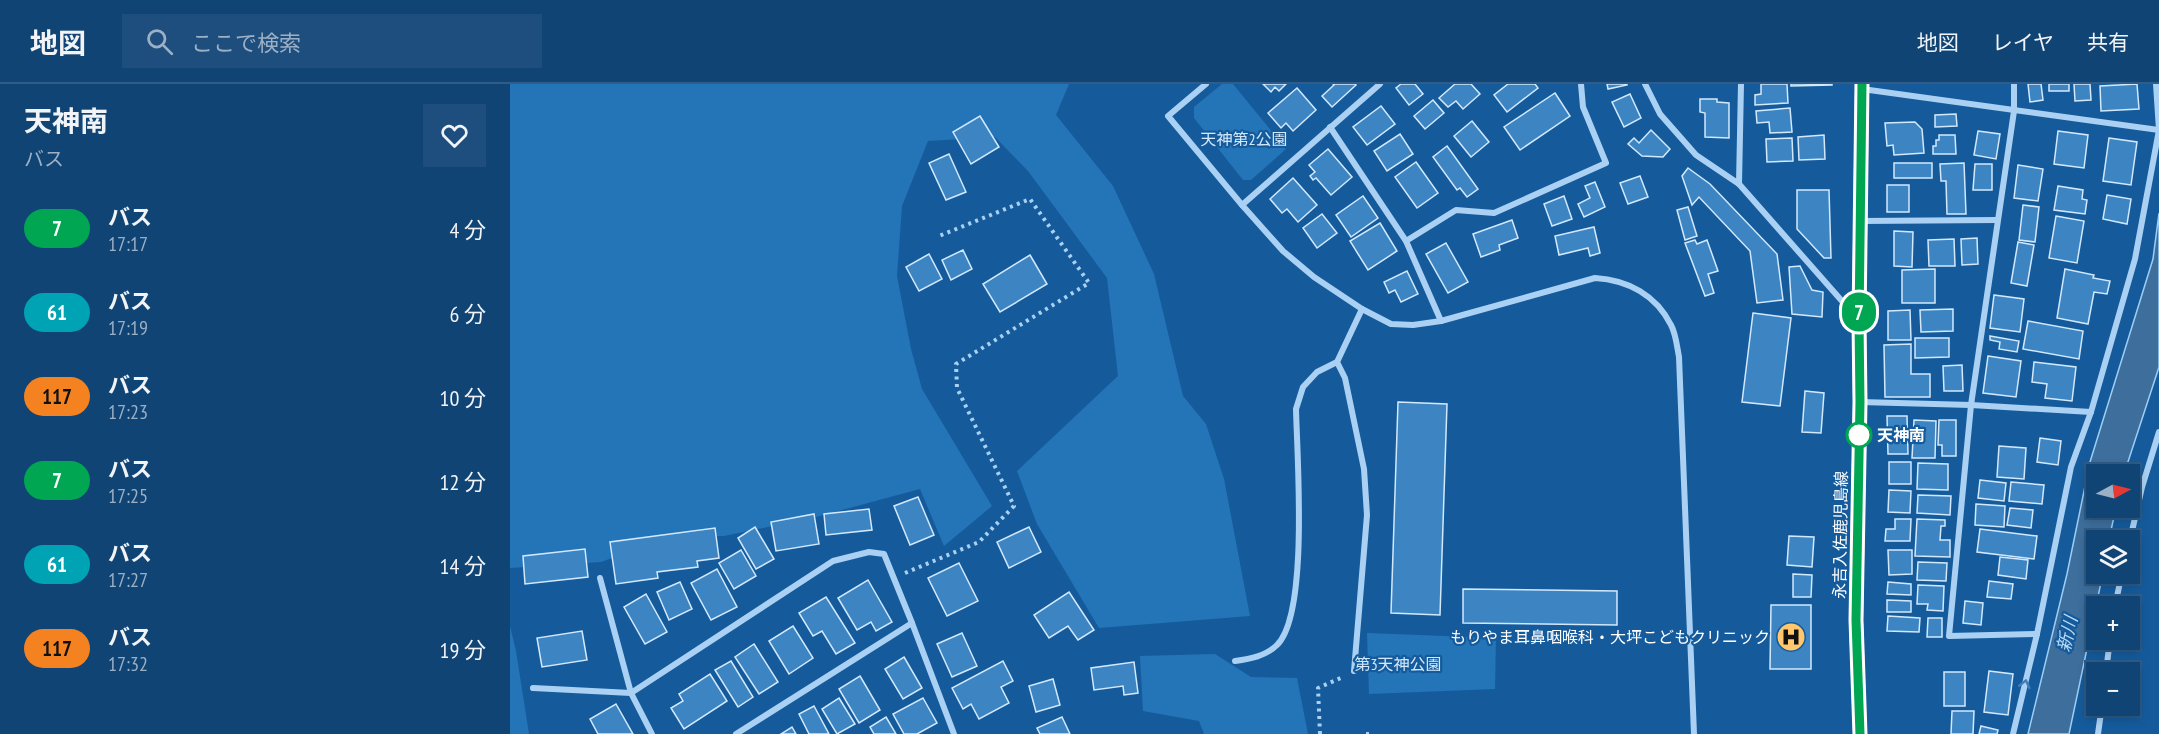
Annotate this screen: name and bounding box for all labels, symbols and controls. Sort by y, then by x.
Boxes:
search box [122,14,542,68]
text: 地図 [30,24,86,61]
icon: search [143,25,176,58]
text: ここで検索 [191,29,301,57]
text: 地図 [1917,29,1959,56]
text: レイヤ [1992,29,2054,56]
text: 共有 [2087,29,2129,56]
text: 天神南 [24,102,108,139]
button: heart [423,104,486,167]
park label: 天神第2公園 [1200,129,1288,149]
text: バス [24,146,64,172]
text: バス [108,203,152,231]
text: 7 [52,215,62,242]
text: 4 分 [449,216,486,244]
text: 17:17 [108,231,148,257]
text: バス [108,287,152,315]
line badge: 7 [1840,292,1878,332]
text: 61 [47,299,67,326]
text: 7 [1854,299,1864,326]
text: 6 分 [449,300,486,328]
text: 17:19 [108,315,148,341]
text: バス [108,371,152,399]
text: 117 [42,383,72,410]
text: 10 分 [440,384,486,412]
text: 17:23 [108,399,148,425]
marker: 天神南 [1846,422,1872,448]
place label: 天神南 [1877,425,1925,445]
text: バス [108,455,152,483]
north arrow [2086,464,2140,518]
map controls [2086,464,2140,716]
text: 7 [52,467,62,494]
text: 12 分 [440,468,486,496]
street label: 永吉入佐鹿児島線 [1829,471,1851,599]
text: 17:25 [108,483,148,509]
button: layers [2086,530,2140,584]
text: バス [108,539,152,567]
text: 61 [47,551,67,578]
text: 14 分 [440,552,486,580]
text: 17:27 [108,567,148,593]
button: + [2086,596,2140,650]
water label: 新川 [2052,612,2083,654]
hospital icon: もりやま耳鼻咽喉科・大坪こどもクリニック [1775,621,1807,653]
text: バス [108,623,152,651]
place label: もりやま耳鼻咽喉科・大坪こどもクリニック [1450,627,1770,647]
text: 117 [42,635,72,662]
text: 19 分 [440,636,486,664]
text: 17:32 [108,651,148,677]
park label: 第3天神公園 [1354,654,1442,674]
button: − [2086,662,2140,716]
one-way arrow [2018,679,2031,689]

